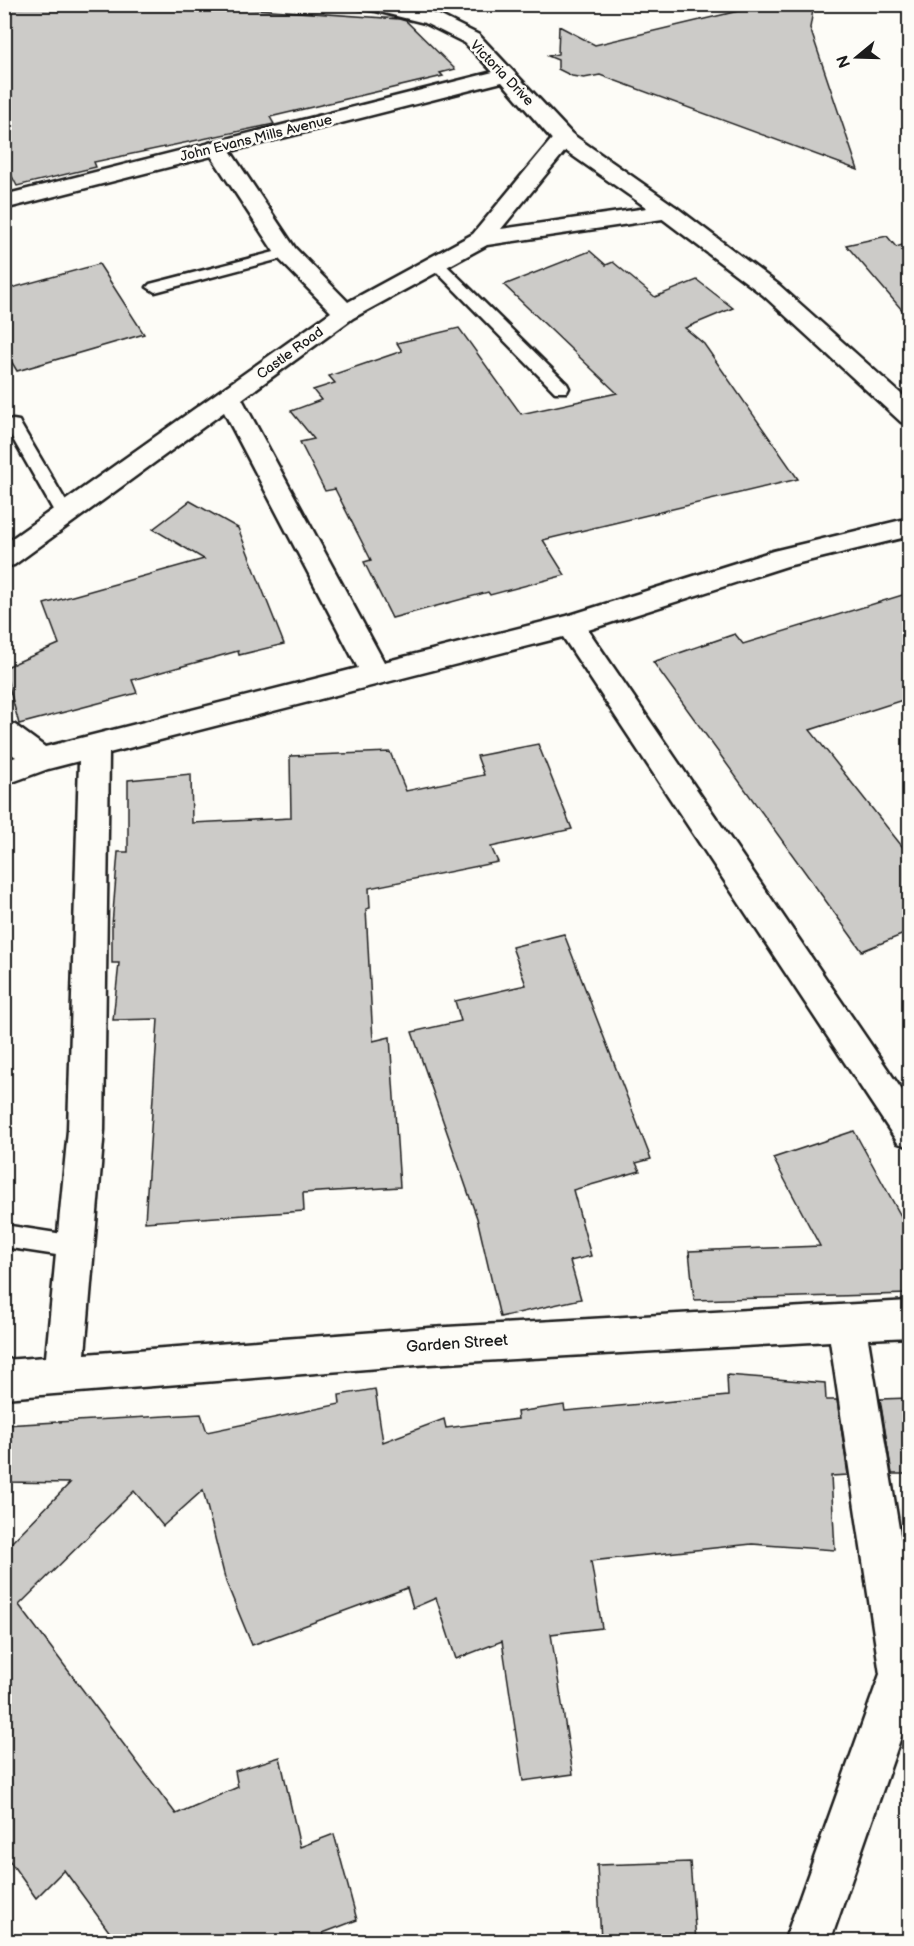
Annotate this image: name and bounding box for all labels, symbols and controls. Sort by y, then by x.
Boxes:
north arrow [827,27,887,87]
street label: Victoria Drive [467,37,537,109]
text: N [833,53,855,70]
street label: John Evans Mills Avenue [178,111,334,165]
street label: Castle Road [253,323,327,383]
street label: Garden Street [405,1331,509,1357]

